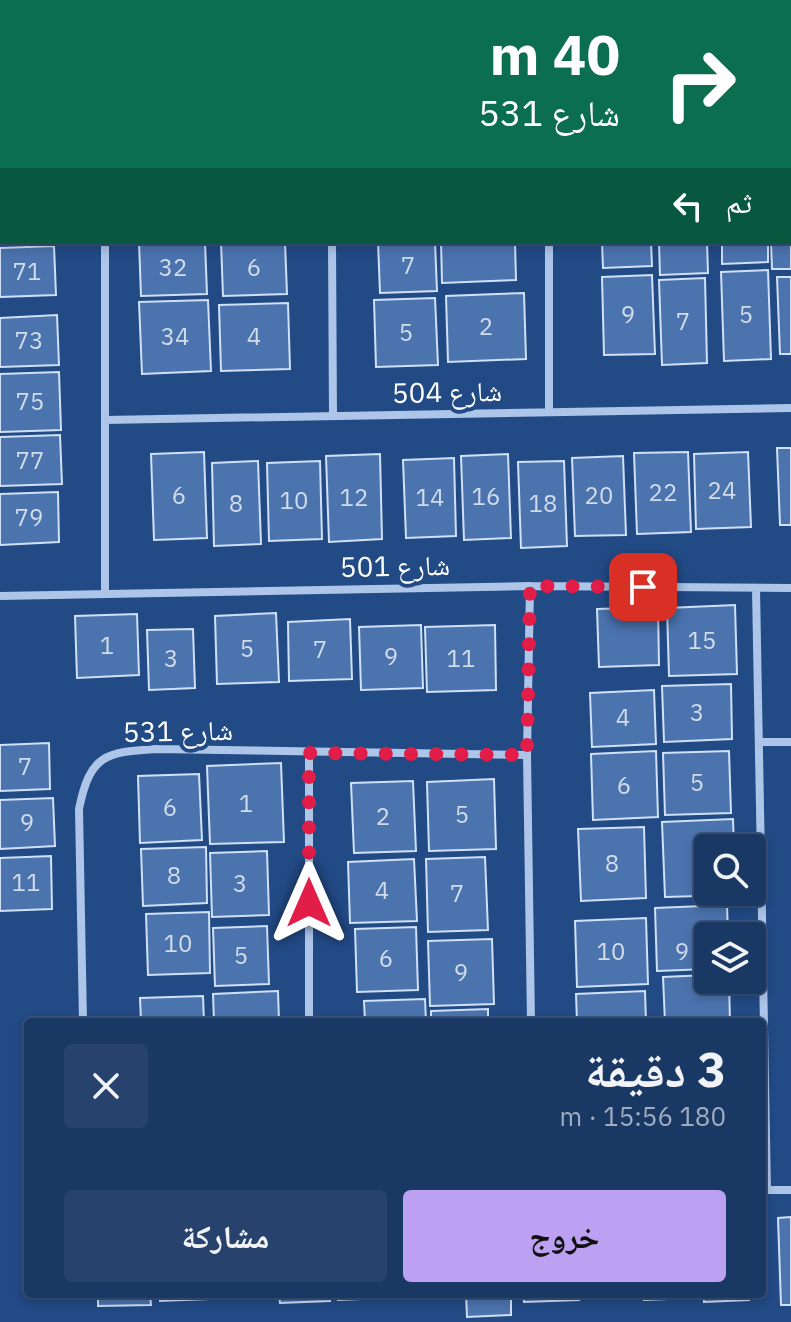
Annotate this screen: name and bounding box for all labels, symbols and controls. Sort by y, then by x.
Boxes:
text: 40 m [490,18,620,90]
icon: right [648,32,752,136]
text: شارع 531 [478,89,620,136]
text: ثم [726,182,752,221]
icon: left [666,184,710,228]
house number: 7 [401,249,415,281]
house number: 32 [159,251,187,283]
house number: 6 [247,251,261,283]
house number: 71 [13,255,41,287]
house number: 9 [621,298,635,330]
house number: 5 [739,298,753,330]
house number: 7 [676,305,690,337]
house number: 2 [479,310,493,342]
house number: 5 [399,316,413,348]
house number: 34 [161,320,189,352]
house number: 4 [247,320,261,352]
house number: 73 [15,324,43,356]
street label: شارع 504 [392,372,502,411]
house number: 75 [16,385,44,417]
house number: 77 [16,444,44,476]
house number: 24 [708,474,736,506]
house number: 22 [649,476,677,508]
house number: 6 [172,479,186,511]
house number: 20 [585,479,613,511]
house number: 16 [472,480,500,512]
house number: 12 [340,481,368,513]
house number: 14 [416,481,444,513]
house number: 10 [280,484,308,516]
house number: 8 [229,487,243,519]
house number: 18 [529,487,557,519]
house number: 79 [15,501,43,533]
street label: شارع 501 [340,546,450,585]
pin [609,553,677,621]
icon: arrive [621,565,665,609]
house number: 15 [688,624,716,656]
house number: 1 [100,629,114,661]
house number: 5 [240,632,254,664]
house number: 7 [313,633,327,665]
house number: 9 [384,640,398,672]
house number: 3 [164,642,178,674]
house number: 11 [447,642,475,674]
house number: 3 [690,696,704,728]
house number: 4 [616,701,630,733]
street label: شارع 531 [123,711,233,750]
house number: 7 [18,750,32,782]
house number: 5 [690,766,704,798]
house number: 6 [617,769,631,801]
house number: 1 [239,787,253,819]
house number: 6 [163,791,177,823]
house number: 5 [455,798,469,830]
house number: 2 [376,800,390,832]
house number: 9 [20,806,34,838]
map controls [694,834,766,994]
button: search [694,834,766,906]
house number: 8 [605,847,619,879]
house number: 8 [167,859,181,891]
position arrow [267,861,351,945]
house number: 11 [12,866,40,898]
house number: 3 [233,867,247,899]
house number: 4 [375,874,389,906]
house number: 7 [450,877,464,909]
button: layers [694,922,766,994]
house number: 10 [164,927,192,959]
house number: 10 [597,935,625,967]
house number: 9 [675,935,689,967]
house number: 5 [234,939,248,971]
house number: 6 [379,942,393,974]
house number: 9 [454,956,468,988]
text: 3 دقيقة [585,1038,726,1100]
button: close [64,1044,148,1128]
text: 180 m · 15:56 [560,1099,726,1133]
button: مشاركة [64,1190,387,1282]
button: خروج [403,1190,726,1282]

